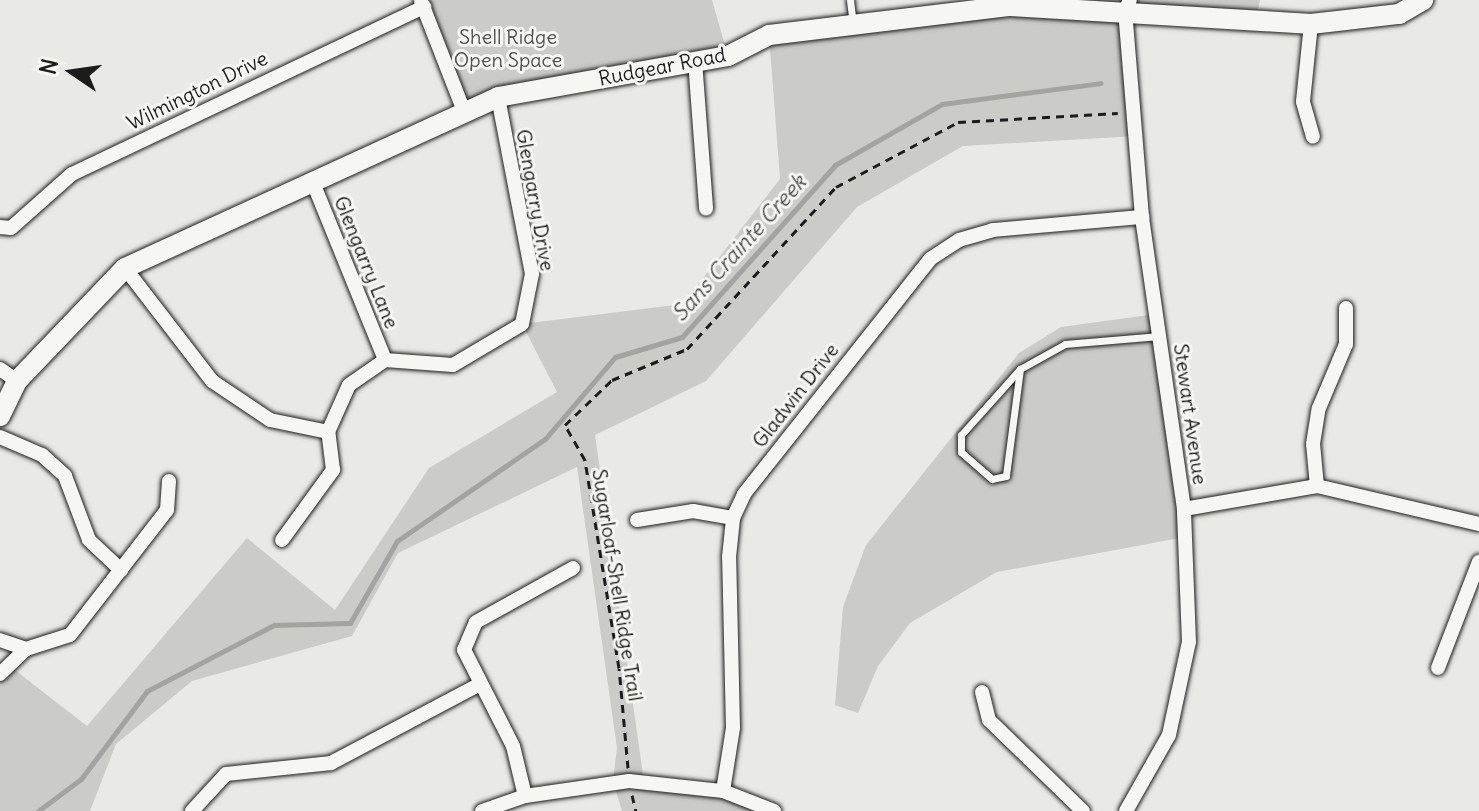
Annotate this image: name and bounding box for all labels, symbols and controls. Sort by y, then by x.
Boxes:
park label: Shell Ridge Open Space [454,24,562,71]
north arrow [32,32,112,112]
street label: Rudgear Road [596,42,728,90]
street label: Wilmington Drive [123,46,271,134]
text: N [33,56,64,77]
street label: Glengarry Drive [512,127,560,273]
water label: Sans Crainte Creek [666,169,812,327]
street label: Glengarry Lane [329,192,405,332]
street label: Gladwin Drive [747,338,843,452]
street label: Stewart Avenue [1169,342,1213,486]
street label: Sugarloaf-Shell Ridge Trail [588,467,648,703]

